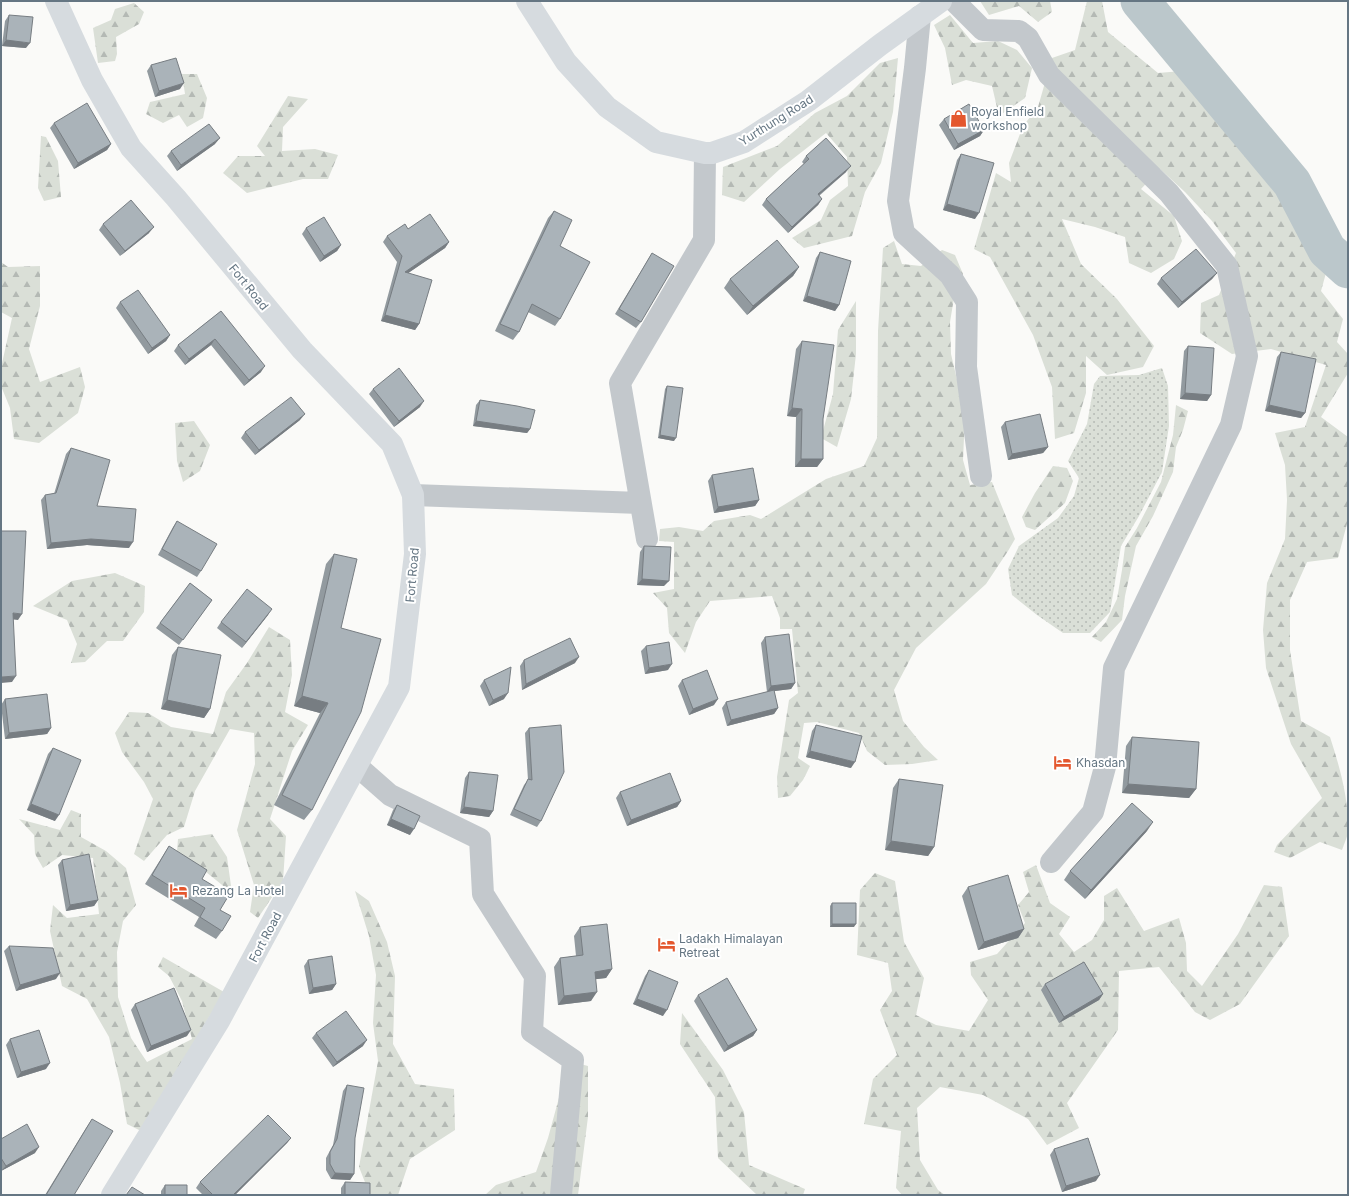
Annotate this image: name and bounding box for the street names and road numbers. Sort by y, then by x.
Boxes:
street label: Yurthung Road [736,91,816,149]
street label: Fort Road [226,261,272,313]
street label: Fort Road [402,547,422,603]
street label: Fort Road [246,909,284,965]

